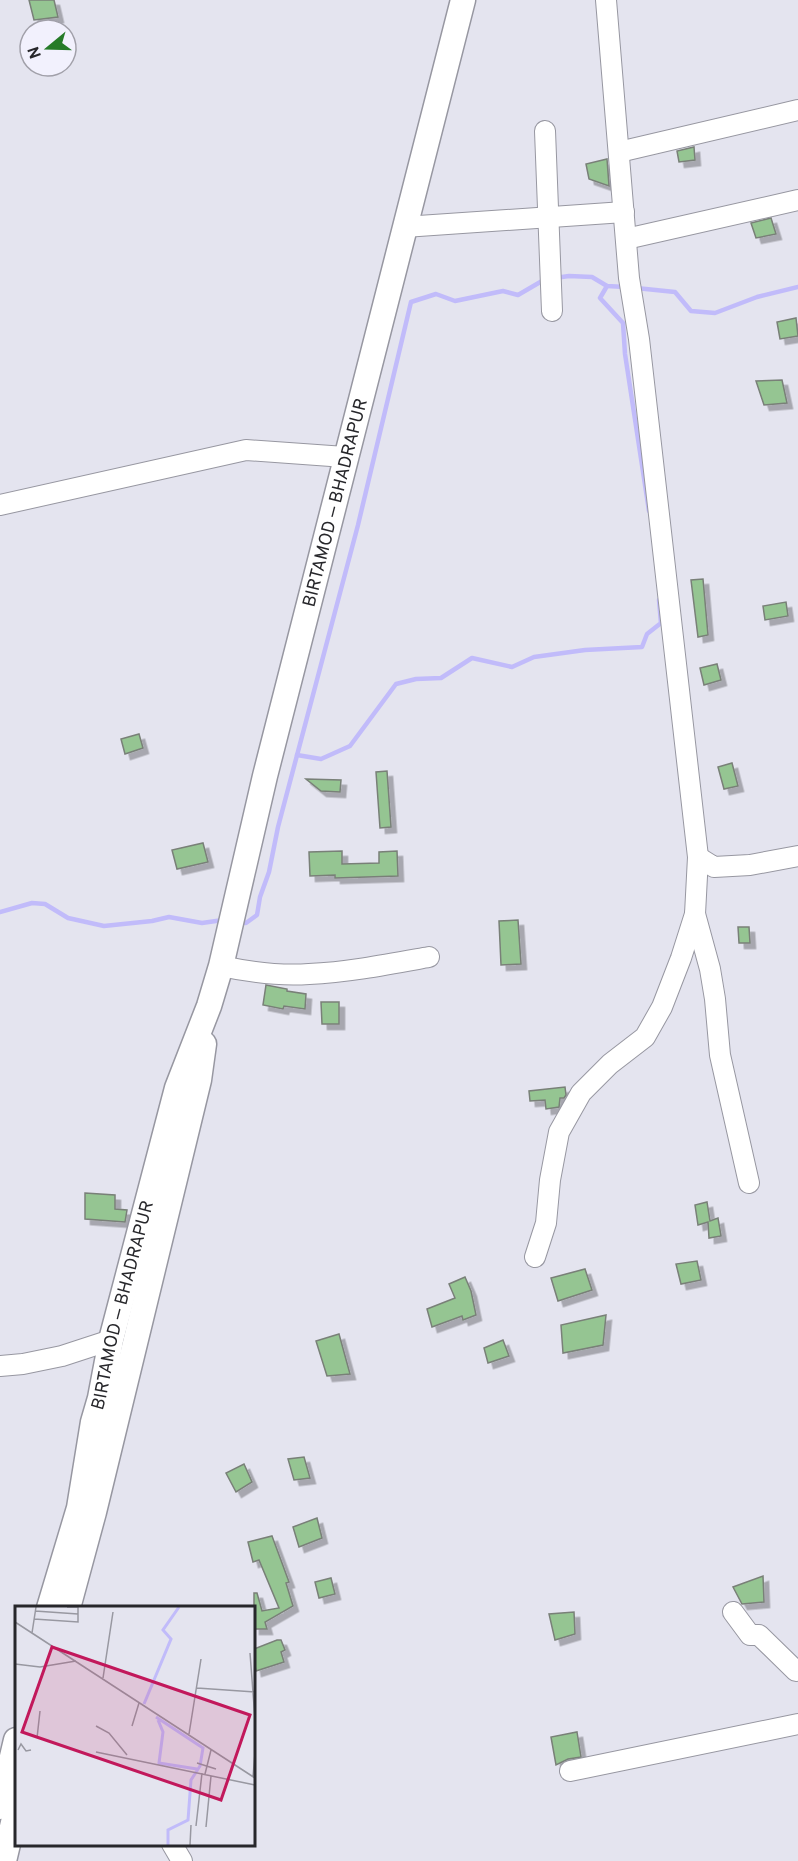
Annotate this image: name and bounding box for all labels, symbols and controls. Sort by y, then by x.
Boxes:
north arrow [18,18,78,78]
text: N [24,44,47,61]
street label: BIRTAMOD — BHADRAPUR [299,396,374,610]
street label: BIRTAMOD — BHADRAPUR [87,1198,160,1413]
inset map [15,1606,255,1846]

